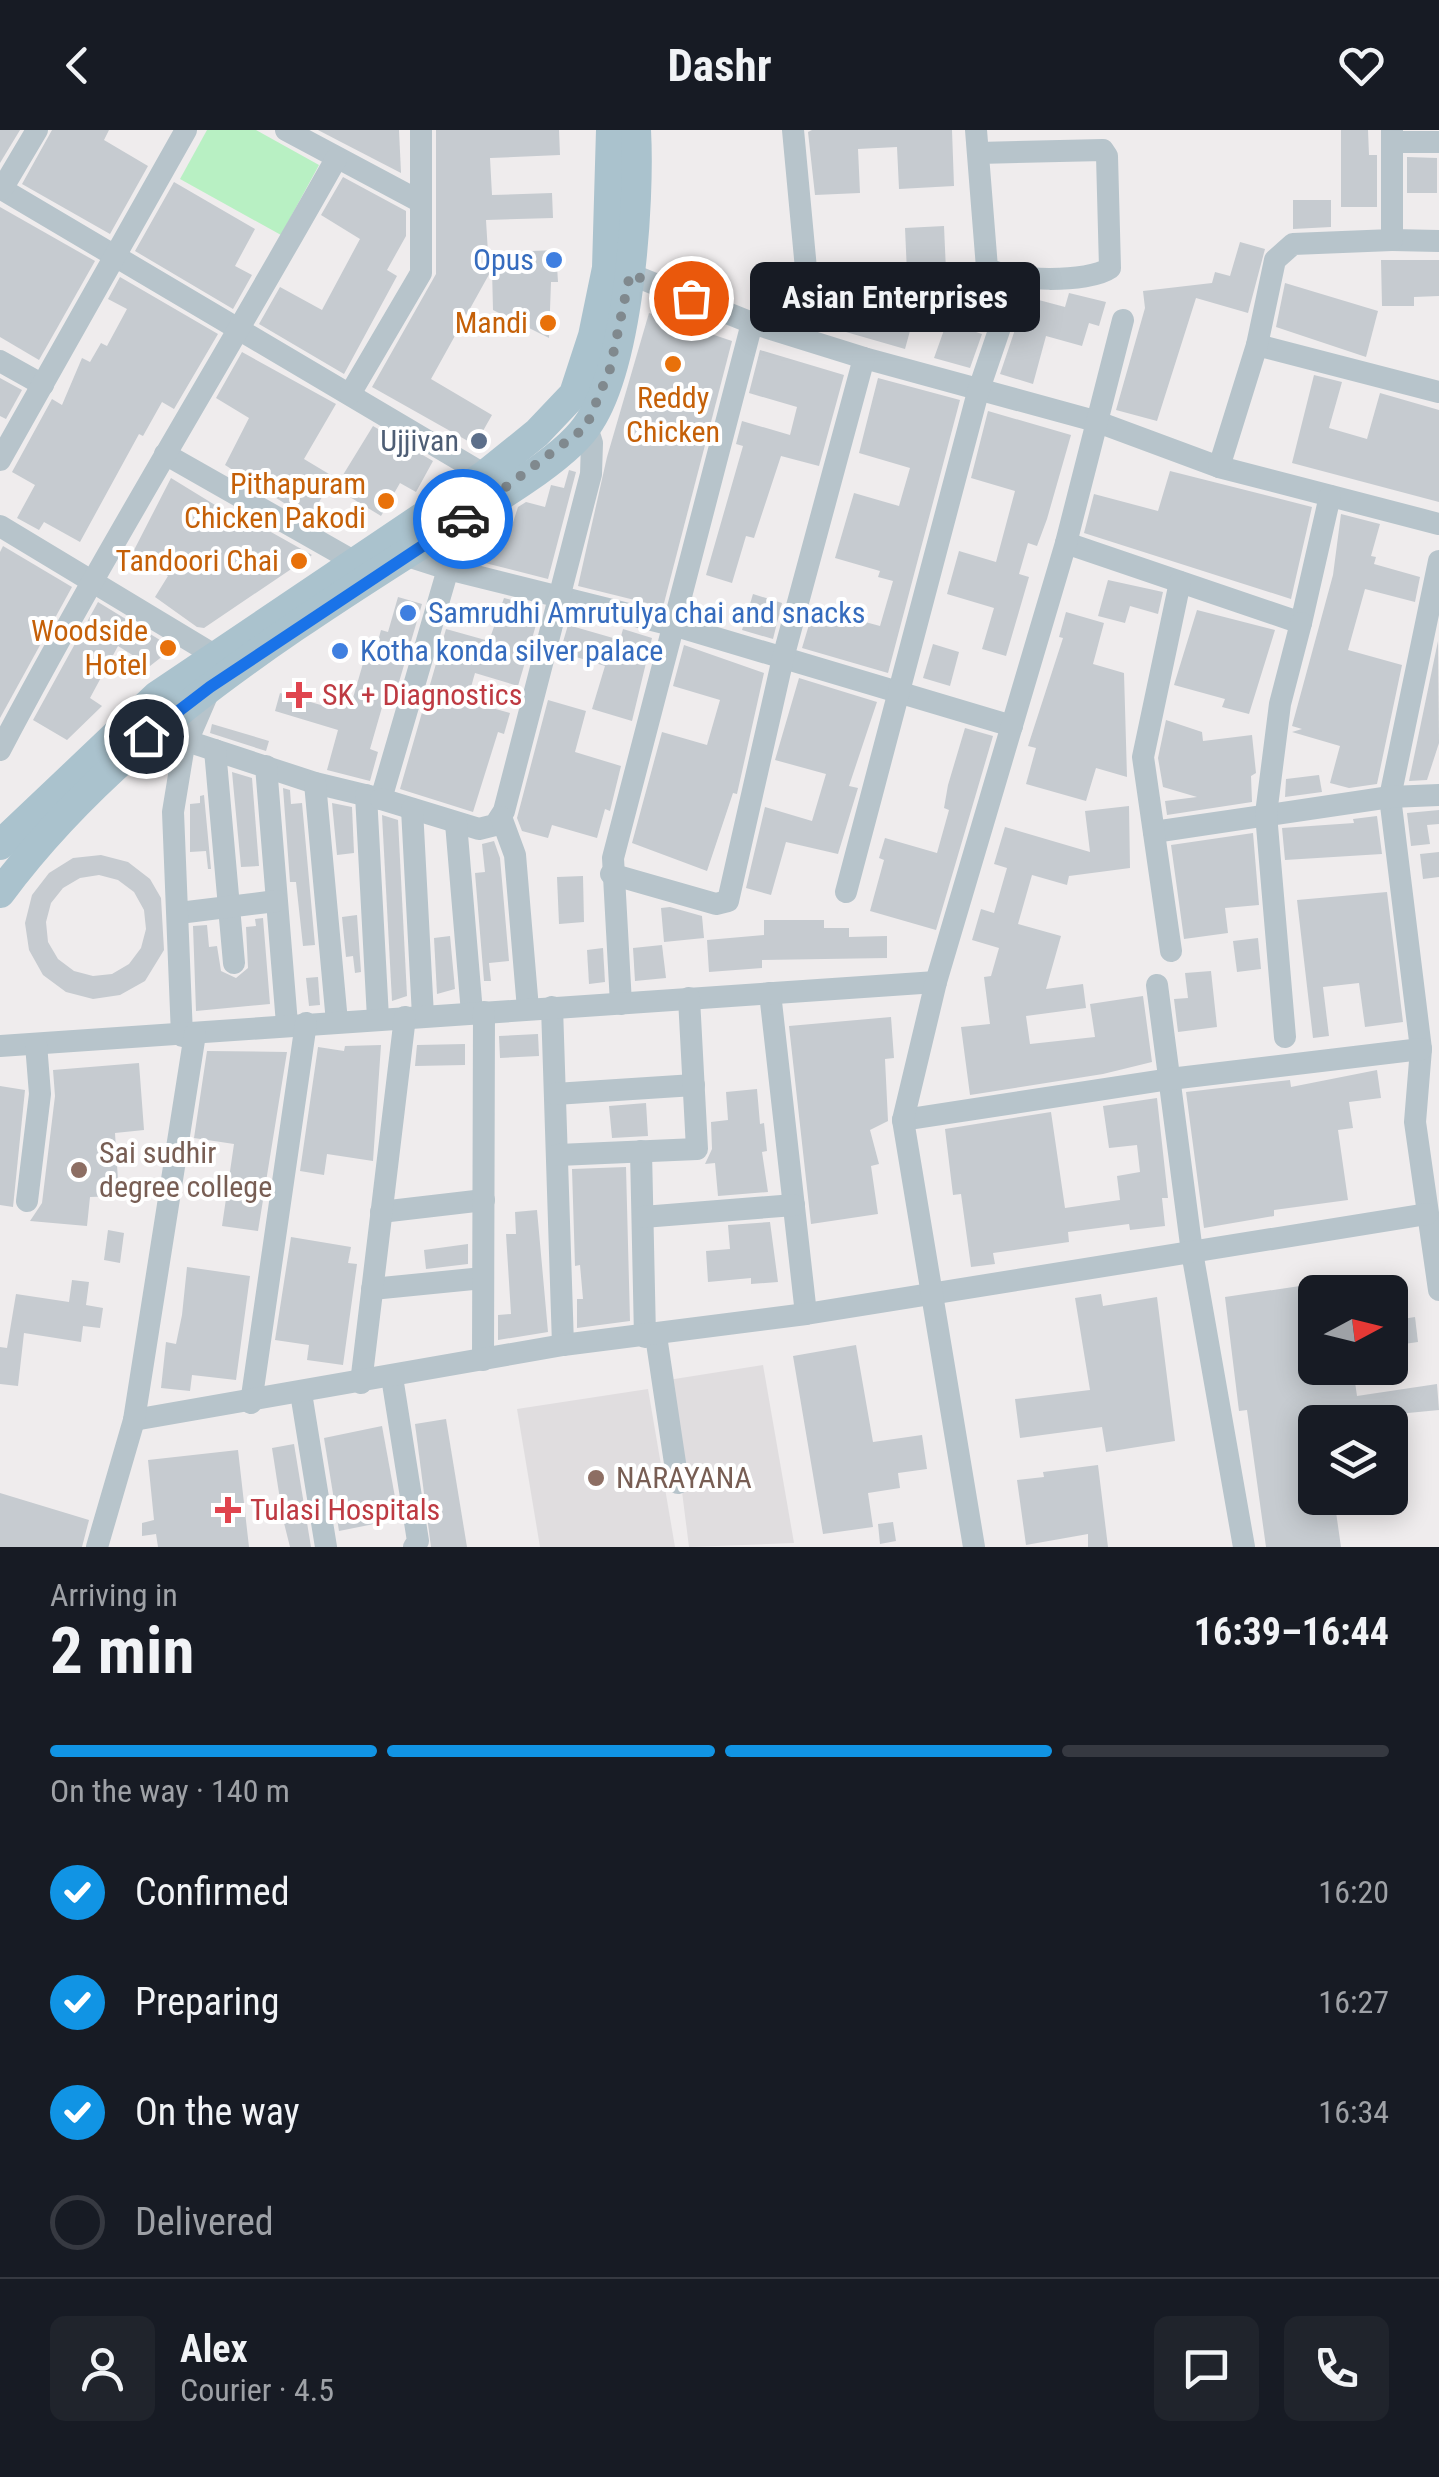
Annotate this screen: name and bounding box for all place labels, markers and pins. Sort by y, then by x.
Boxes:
place label: Opus [473,242,534,277]
marker: Opus [543,249,565,271]
pin [649,256,734,341]
callout: Asian Enterprises [751,263,1041,333]
place label: Mandi [455,305,528,340]
marker: Mandi [537,312,559,334]
marker: Reddy Chicken [662,353,684,375]
place label: Reddy Chicken [626,380,720,449]
place label: Ujjivan [380,423,459,458]
marker: Ujjivan [468,430,490,452]
place label: Pithapuram Chicken Pakodi [184,466,366,535]
marker: Pithapuram Chicken Pakodi [375,490,397,512]
place label: Tandoori Chai [115,543,279,578]
marker: Tandoori Chai [288,550,310,572]
place label: Samrudhi Amrutulya chai and snacks [428,595,865,630]
marker: Samrudhi Amrutulya chai and snacks [397,602,419,624]
place label: Woodside Hotel [31,613,148,682]
place label: Kotha konda silver palace [360,633,663,668]
marker: Woodside Hotel [157,637,179,659]
marker: Kotha konda silver palace [329,640,351,662]
place label: SK + Diagnostics [322,677,522,712]
marker: SK + Diagnostics [286,682,312,708]
pin [104,694,189,779]
place label: Sai sudhir degree college [99,1135,272,1204]
marker: Sai sudhir degree college [68,1159,90,1181]
place label: NARAYANA [616,1460,752,1495]
marker: NARAYANA [585,1467,607,1489]
place label: Tulasi Hospitals [250,1492,440,1527]
marker: Tulasi Hospitals [215,1497,241,1523]

